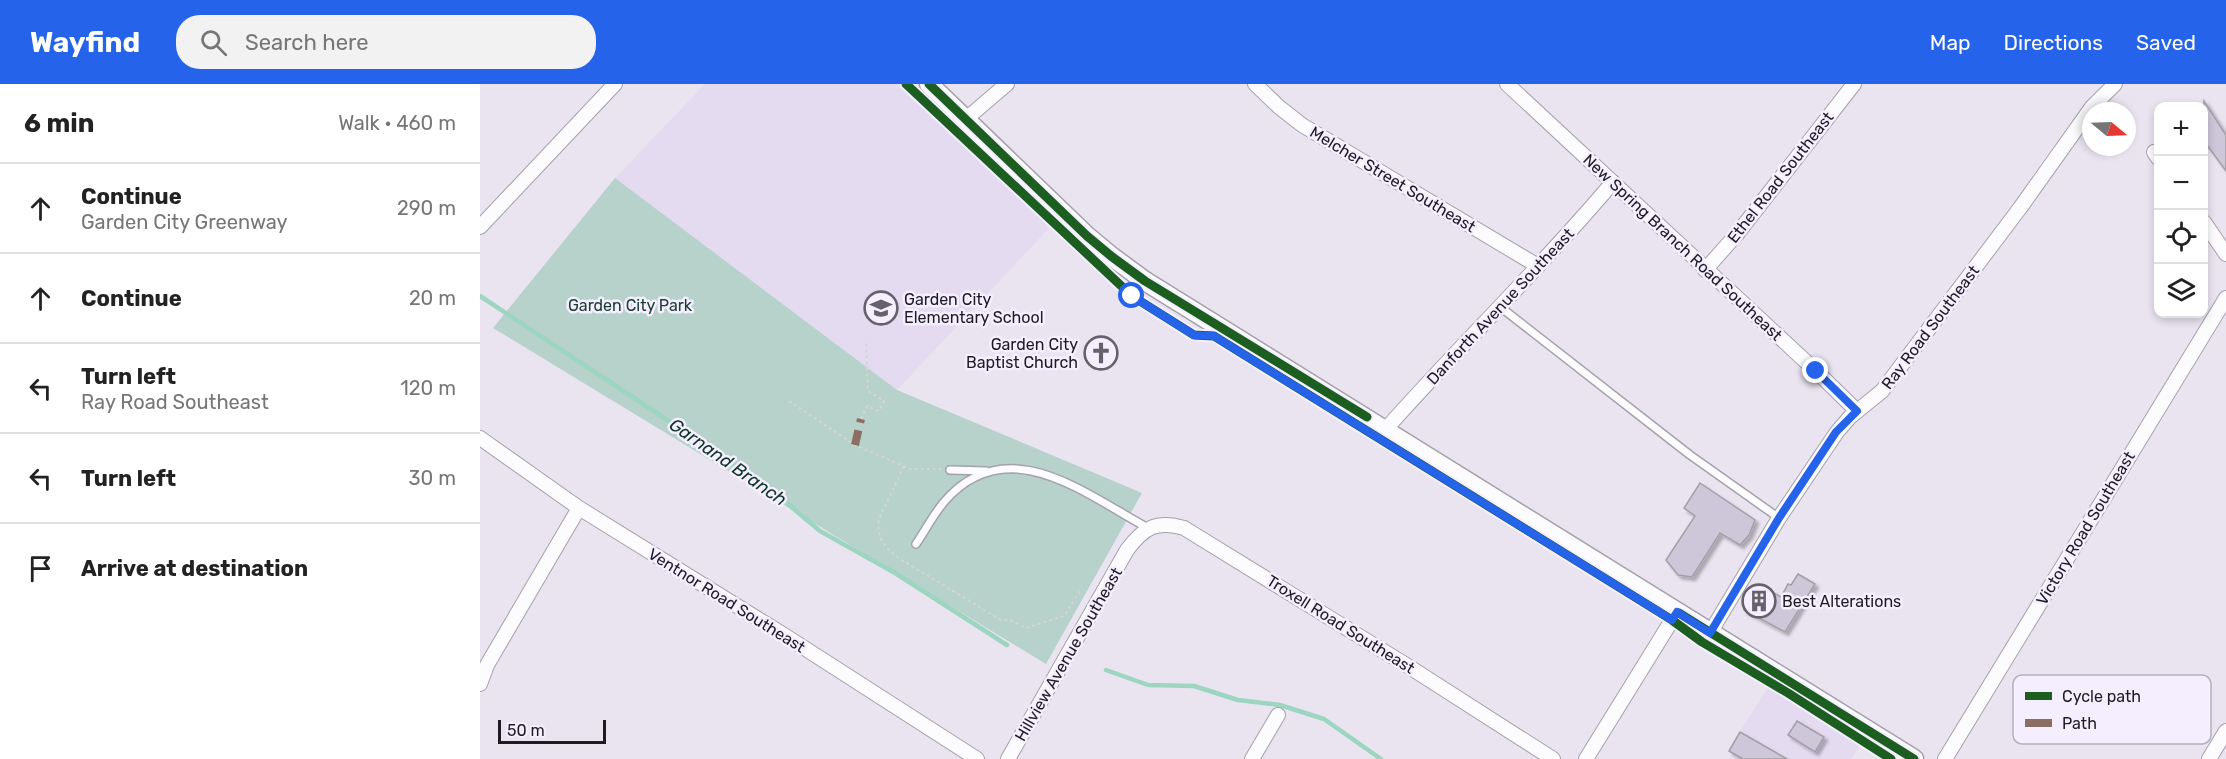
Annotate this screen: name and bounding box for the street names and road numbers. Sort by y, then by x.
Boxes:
street label: Ethel Road Southeast [1723,108,1837,247]
street label: Melcher Street Southeast [1306,122,1479,236]
street label: New Spring Branch Road Southeast [1579,150,1786,345]
street label: Danforth Avenue Southeast [1423,224,1578,389]
street label: Ray Road Southeast [1878,262,1983,393]
street label: Victory Road Southeast [2032,448,2139,608]
street label: Ventnor Road Southeast [645,544,809,657]
street label: Hillview Avenue Southeast [1011,564,1126,744]
street label: Troxell Road Southeast [1263,571,1418,678]

